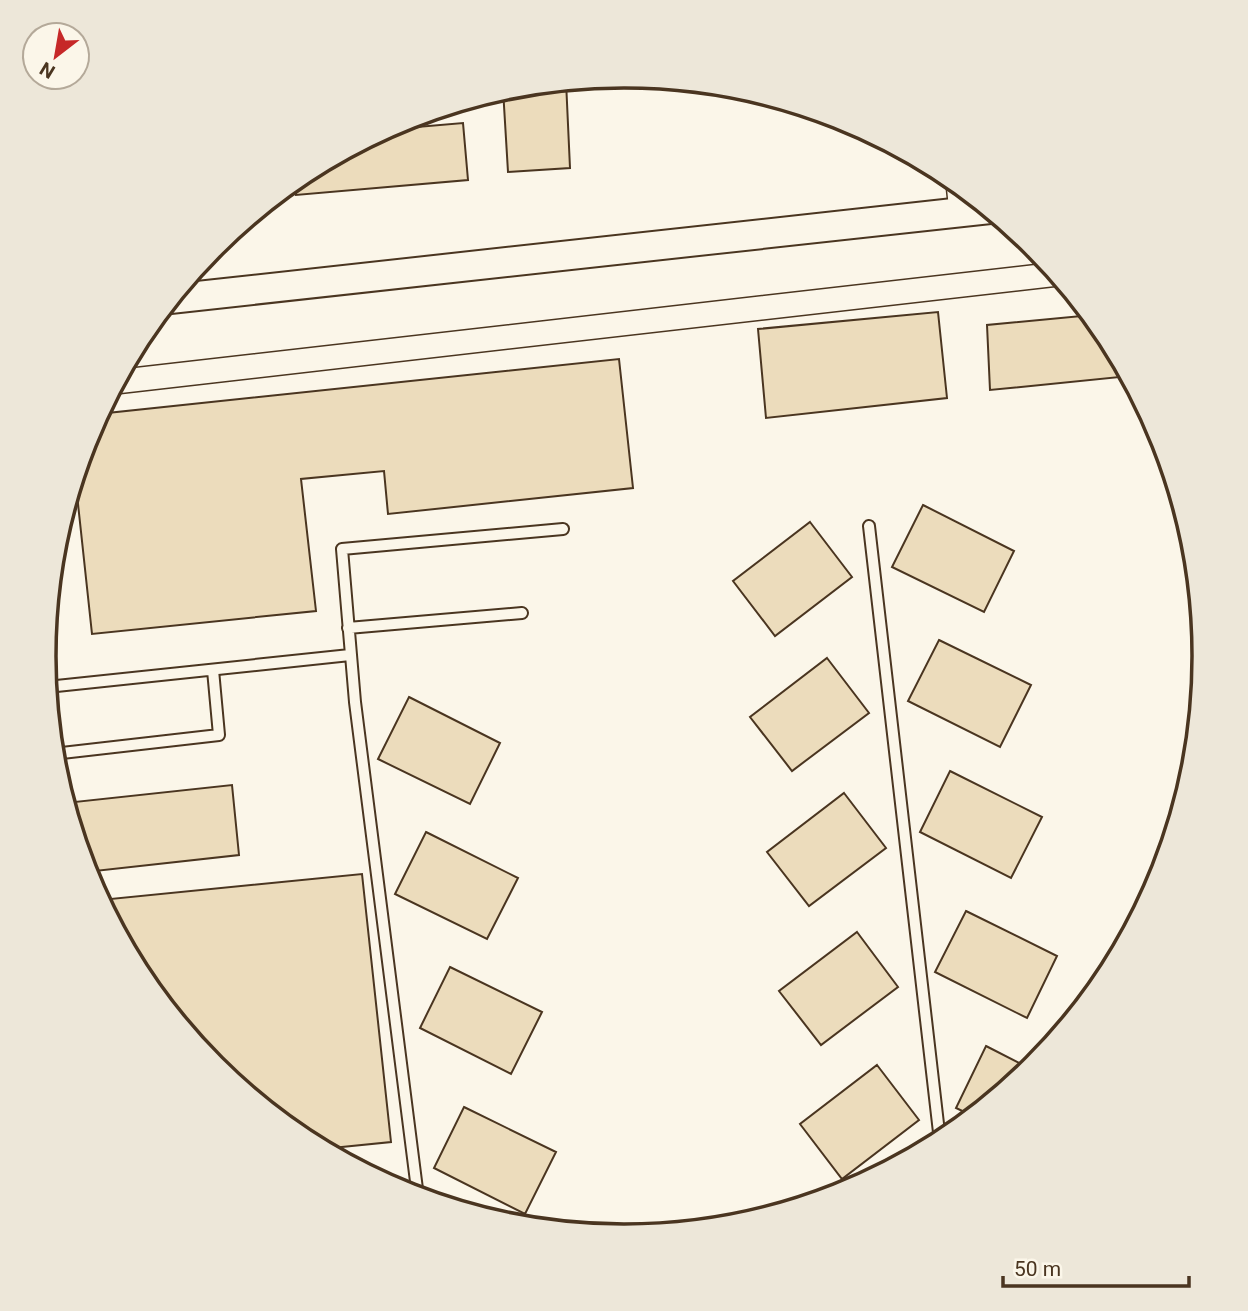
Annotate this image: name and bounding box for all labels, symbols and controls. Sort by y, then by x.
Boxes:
north arrow [21,21,91,91]
text: N [36,57,59,83]
scale bar [1003,1244,1188,1288]
text: 50 m [1014,1257,1061,1281]

